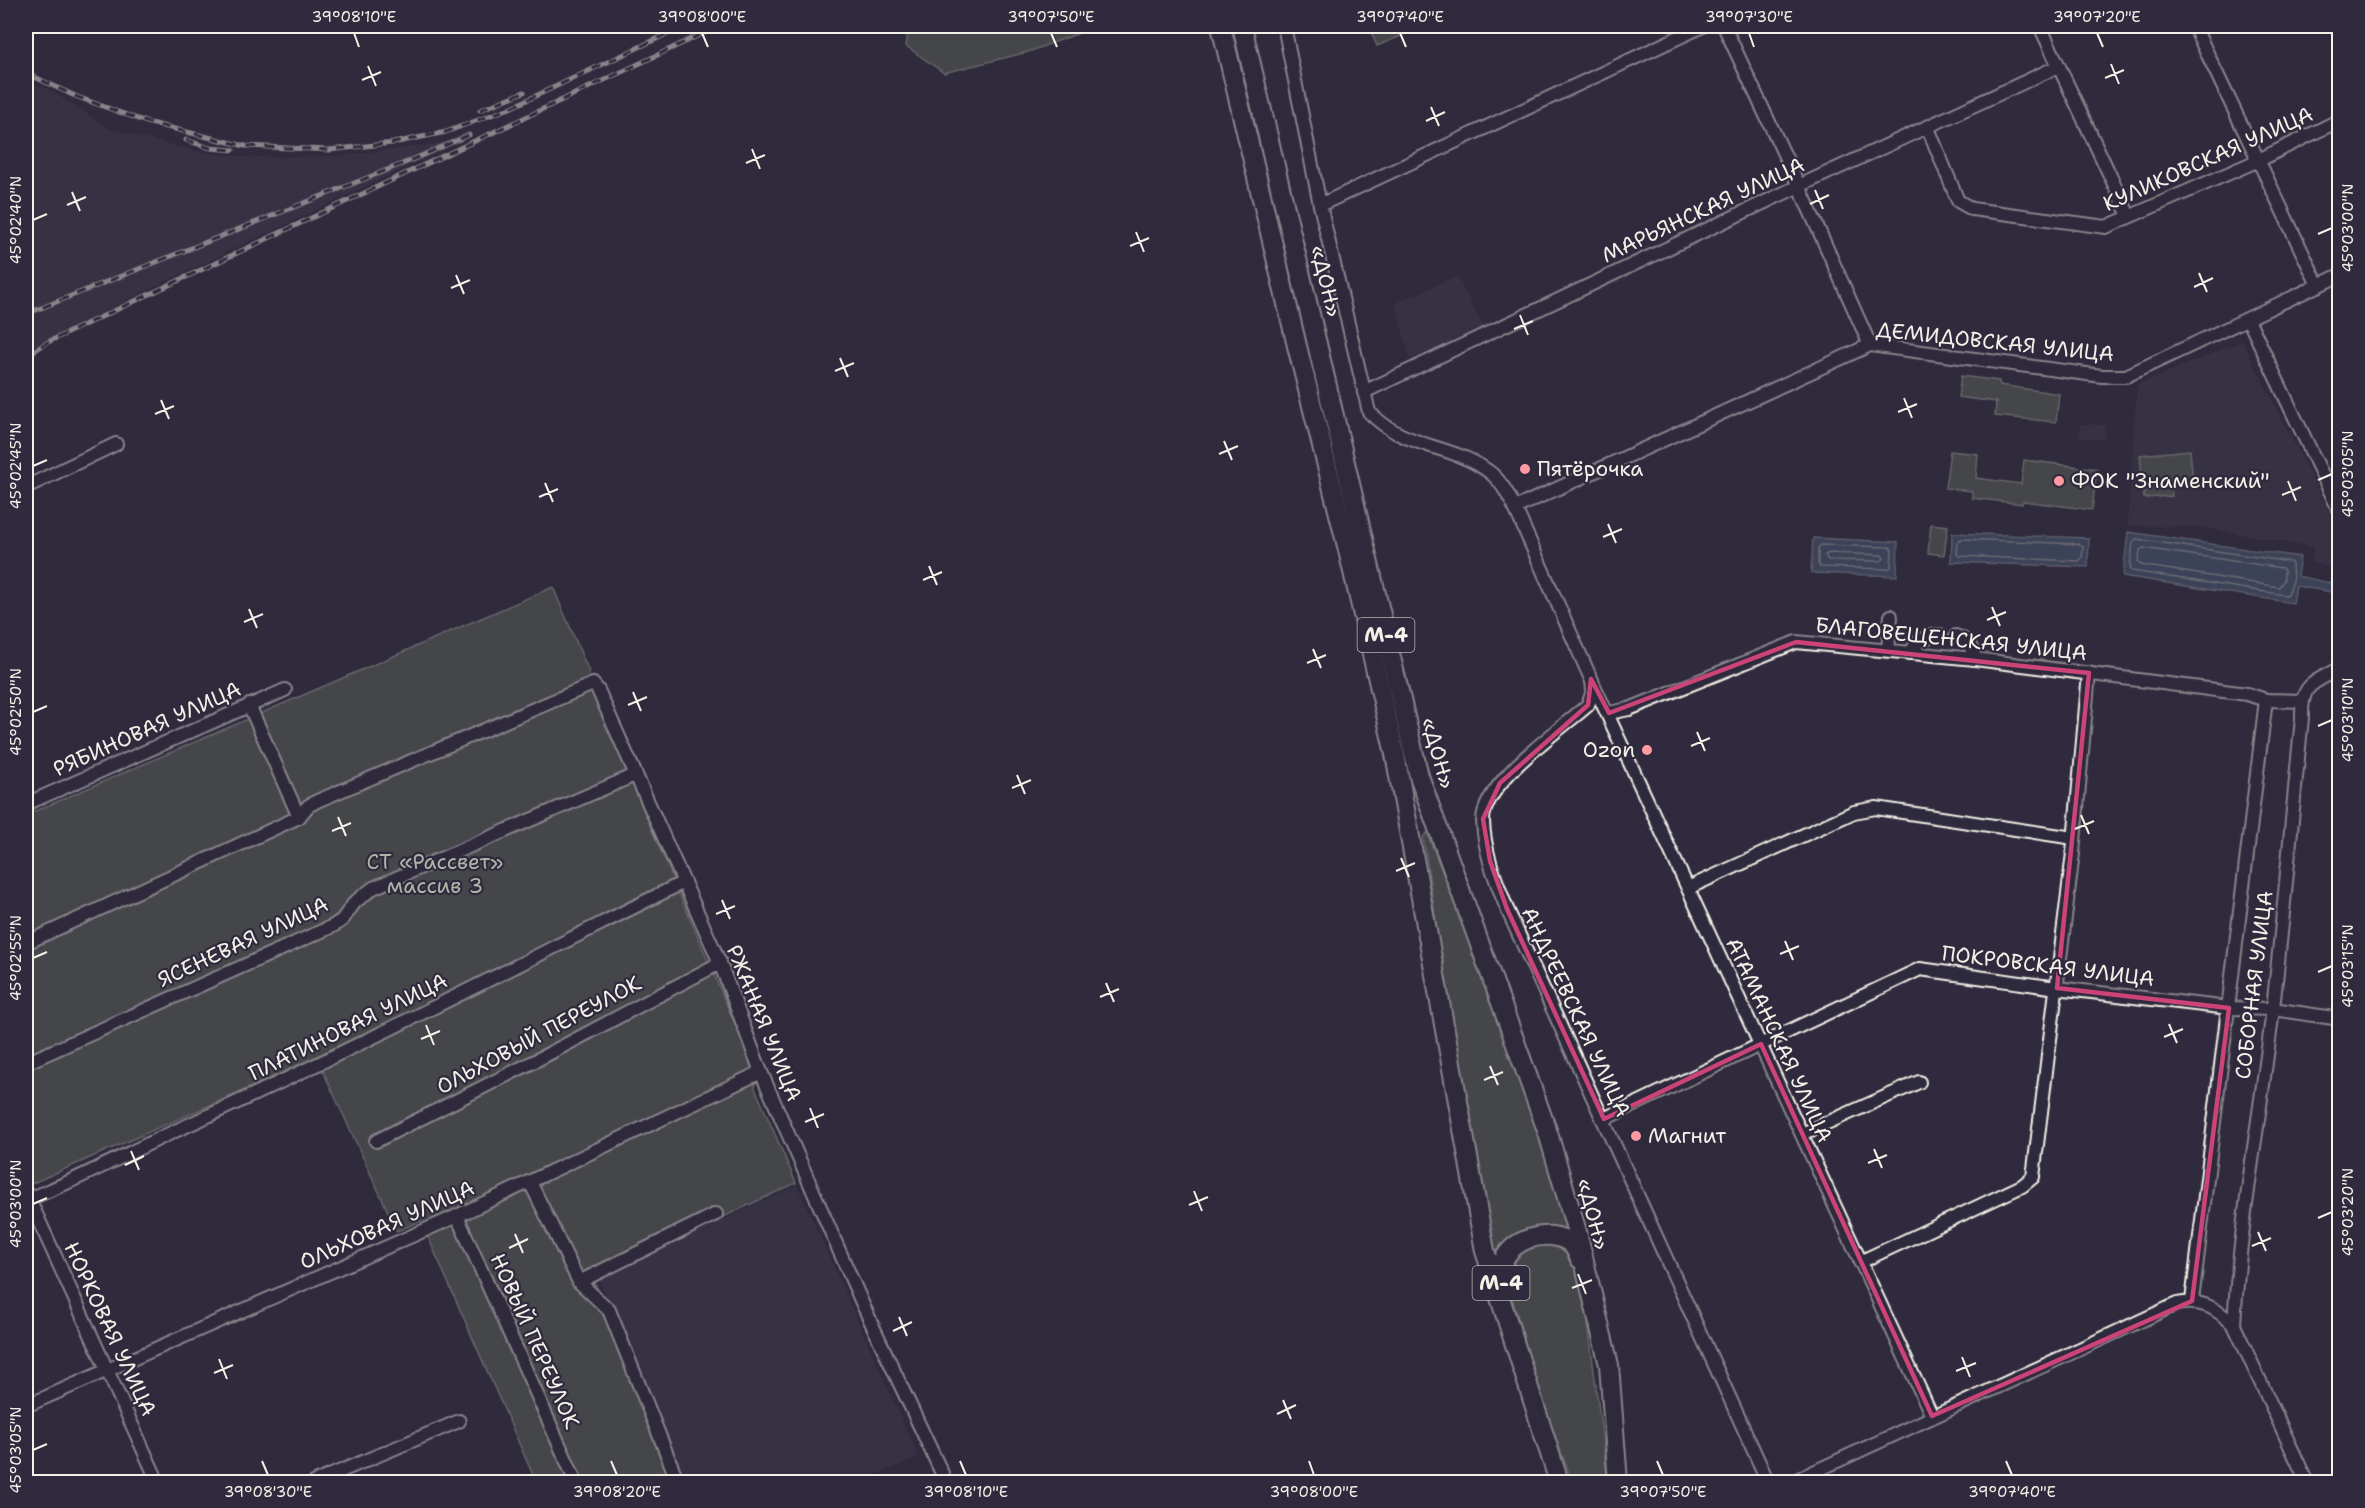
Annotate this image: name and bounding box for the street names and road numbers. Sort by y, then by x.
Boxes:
street label: КУЛИКОВСКАЯ УЛИЦА [2099,100,2317,218]
street label: МАРЬЯНСКАЯ УЛИЦА [1597,151,1809,269]
street label: «ДОН» [1304,243,1348,319]
street label: ДЕМИДОВСКАЯ УЛИЦА [1875,316,2115,368]
street label: БЛАГОВЕЩЕНСКАЯ УЛИЦА [1814,611,2088,667]
road number: М-4 [1358,618,1414,652]
street label: РЯБИНОВАЯ УЛИЦА [49,675,245,783]
street label: «ДОН» [1415,714,1461,792]
street label: СОБОРНАЯ УЛИЦА [2229,889,2279,1081]
street label: ЯСЕНЕВАЯ УЛИЦА [153,890,333,994]
street label: АНДРЕЕВСКАЯ УЛИЦА [1515,902,1637,1122]
street label: АТАМАНСКАЯ УЛИЦА [1719,933,1839,1147]
street label: ПОКРОВСКАЯ УЛИЦА [1940,939,2156,993]
street label: РЖАНАЯ УЛИЦА [720,941,808,1105]
street label: ПЛАТИНОВАЯ УЛИЦА [244,967,452,1087]
street label: ОЛЬХОВЫЙ ПЕРЕУЛОК [432,969,647,1101]
street label: ОЛЬХОВАЯ УЛИЦА [295,1174,479,1276]
street label: «ДОН» [1571,1175,1615,1253]
street label: НОРКОВАЯ УЛИЦА [57,1237,163,1421]
street label: НОВЫЙ ПЕРЕУЛОК [484,1249,586,1434]
road number: М-4 [1472,1266,1530,1300]

